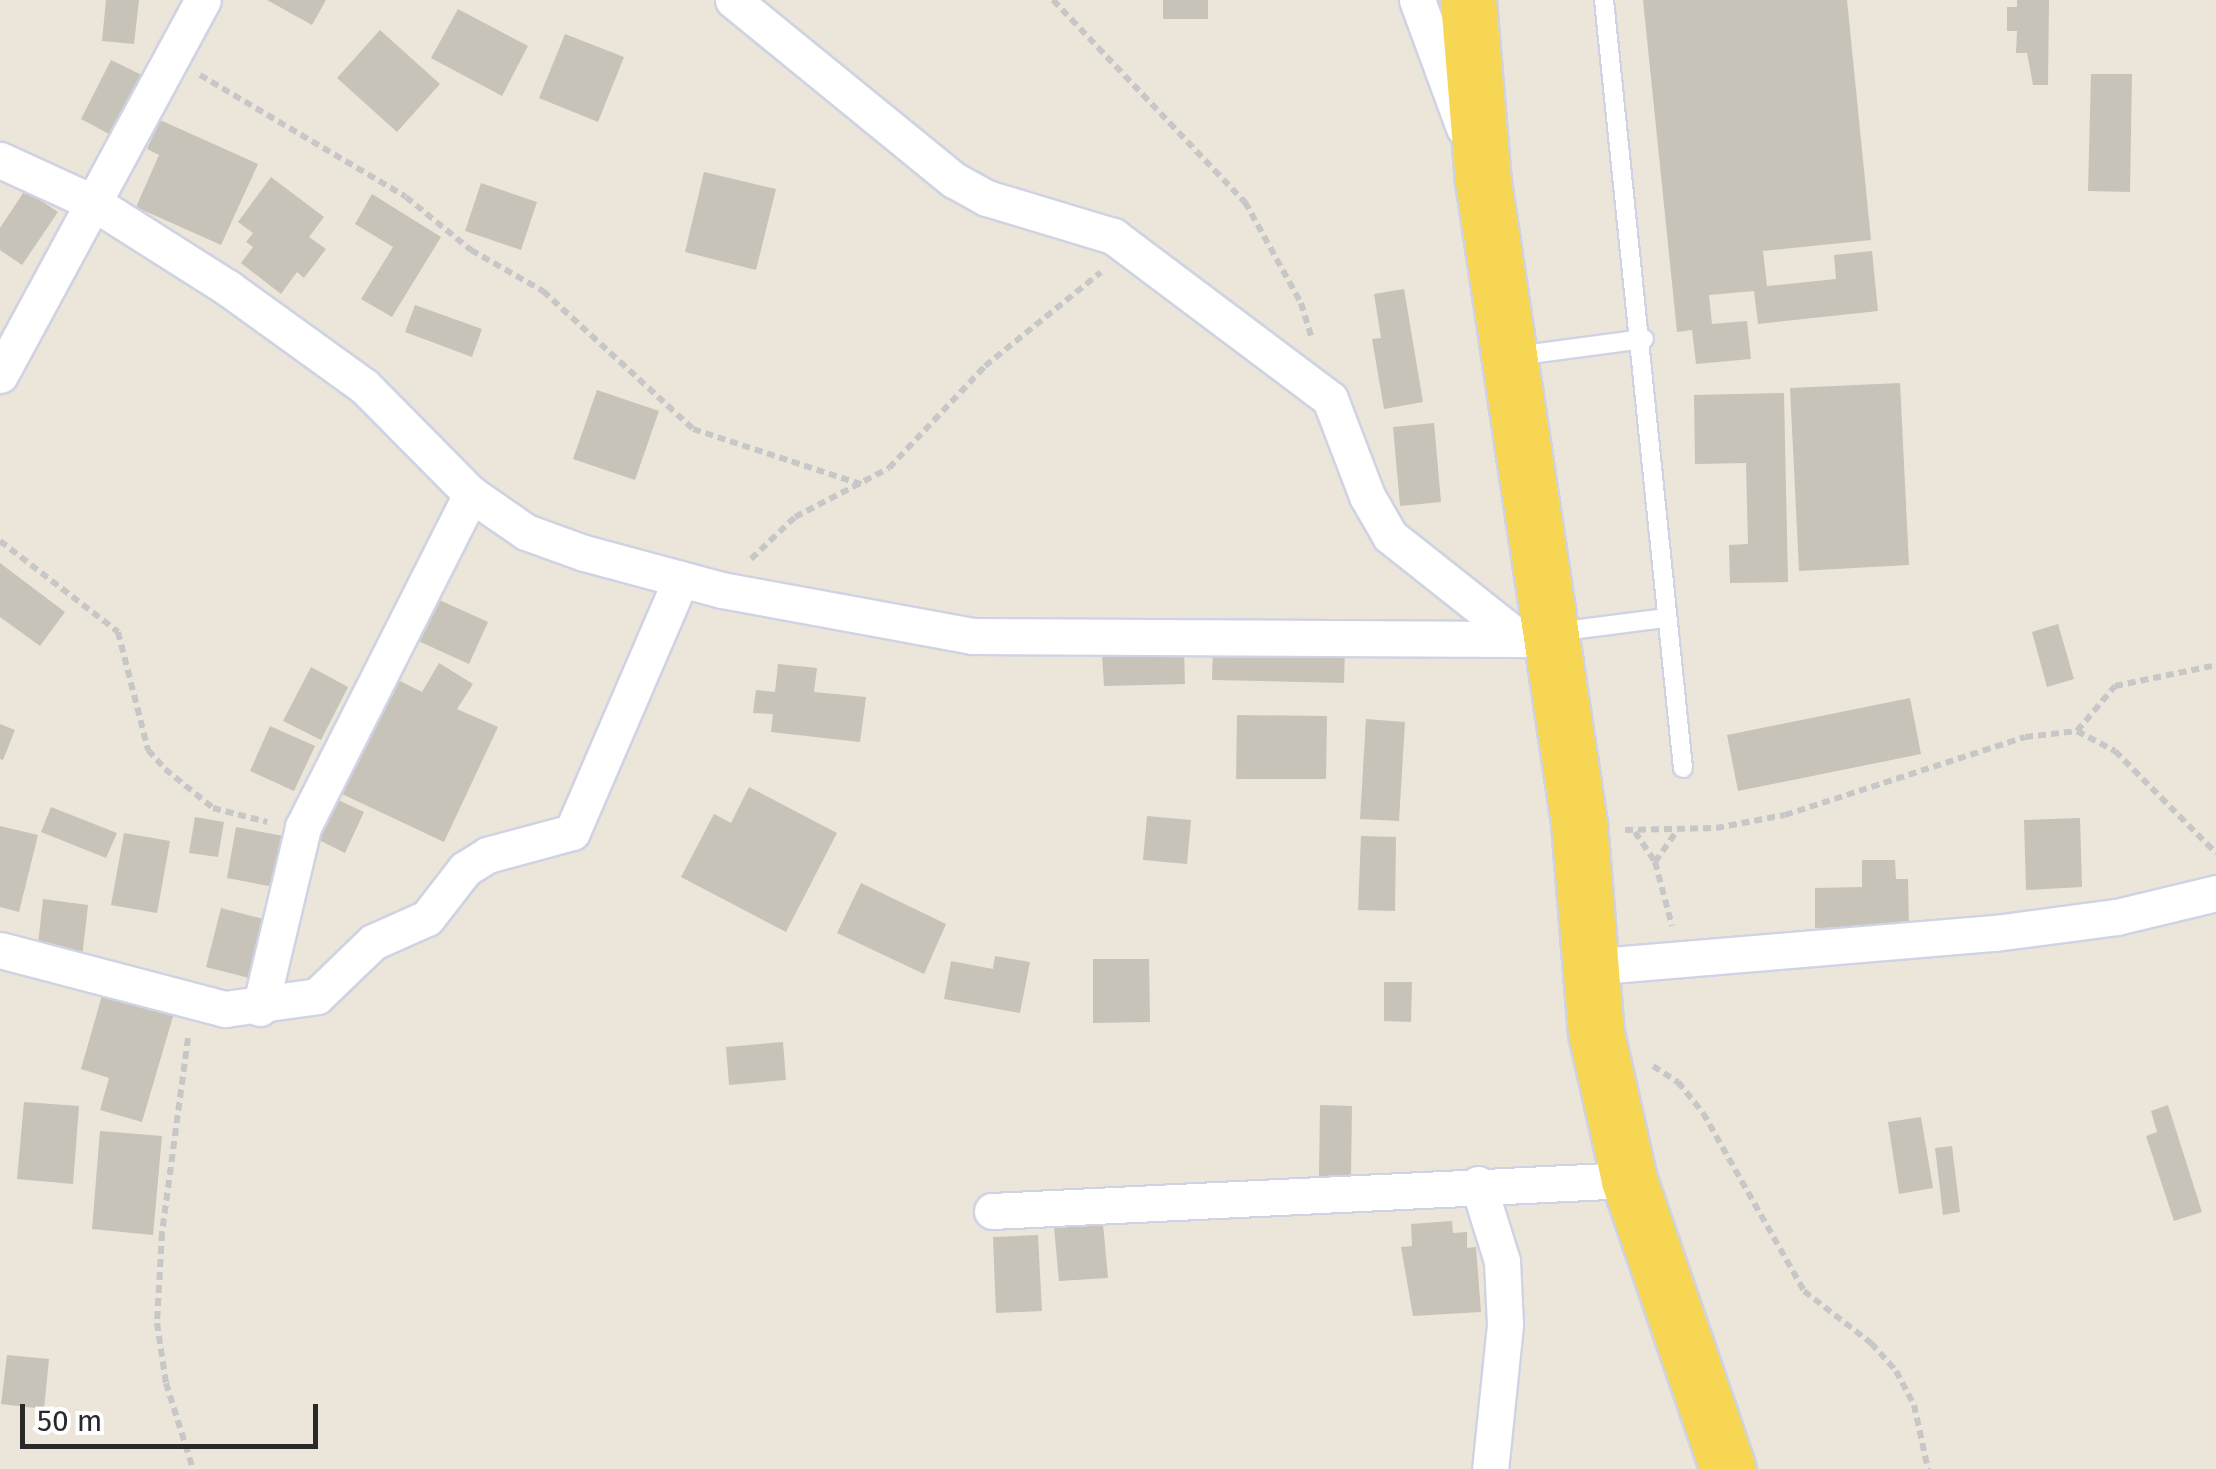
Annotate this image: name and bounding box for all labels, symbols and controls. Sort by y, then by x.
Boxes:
scale bar [25,1384,322,1446]
text: 50 m [37,1403,102,1439]

